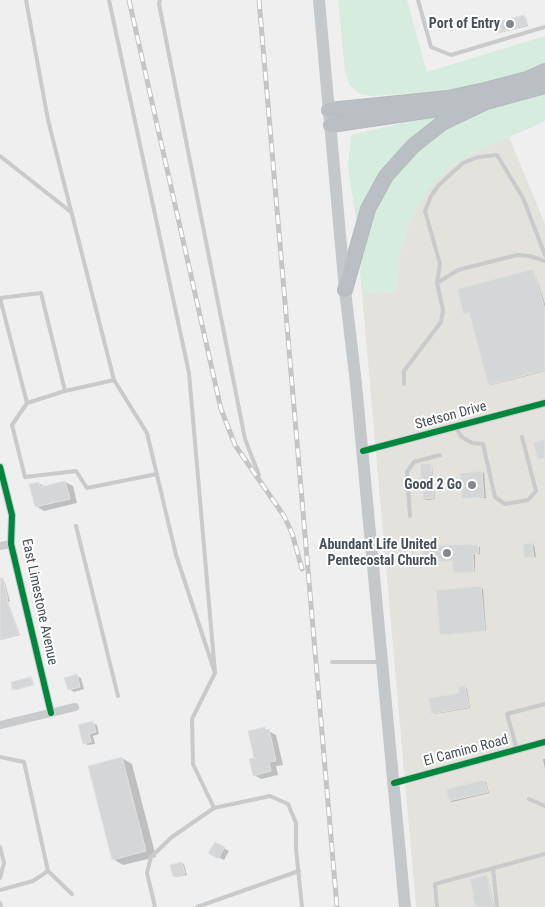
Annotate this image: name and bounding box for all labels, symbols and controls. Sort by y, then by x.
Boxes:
place label: Port of Entry [429,16,500,32]
marker: Port of Entry [504,18,516,30]
street label: Stetson Drive [413,398,489,434]
place label: Good 2 Go [404,477,462,493]
marker: Good 2 Go [466,479,478,491]
street label: East Limestone Avenue [17,537,61,667]
place label: Abundant Life United Pentecostal Church [319,537,437,570]
marker: Abundant Life United Pentecostal Church [441,547,453,559]
street label: El Camino Road [422,732,510,770]

